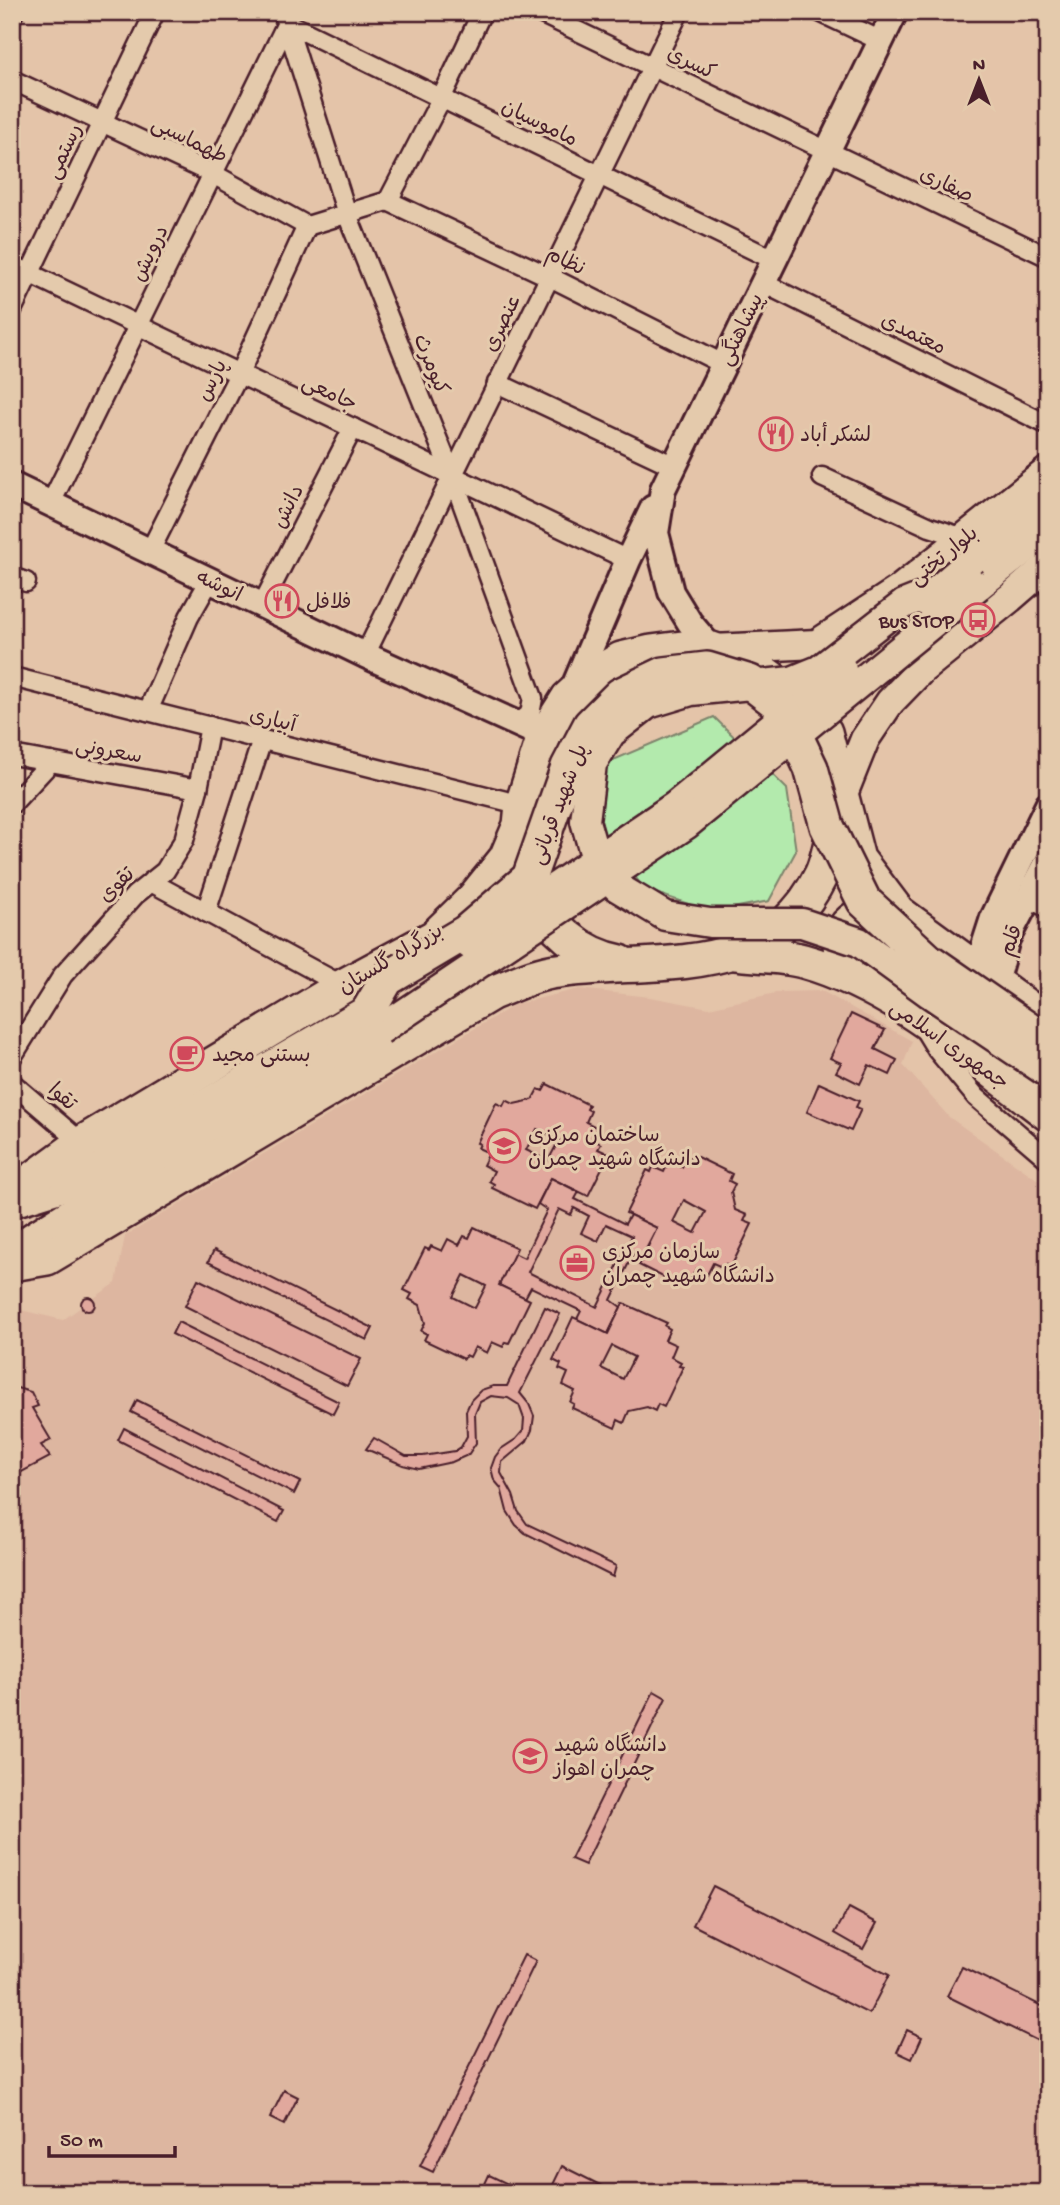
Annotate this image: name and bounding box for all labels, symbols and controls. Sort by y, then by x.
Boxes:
street label: کسری [662,43,719,88]
north arrow [944,46,1014,116]
text: N [973,55,985,78]
street label: ماموسیان [496,96,581,154]
street label: طهماسبی [146,113,231,171]
street label: رستمی [43,121,90,184]
street label: صفاری [915,163,976,211]
street label: درویش [128,222,176,287]
street label: نظام [541,243,588,283]
street label: پیشاهنگی [712,289,771,371]
street label: عنصری [480,292,529,357]
street label: معتمدی [876,310,949,363]
street label: کیومرث [405,331,452,399]
street label: پارس [193,357,235,407]
street label: جامعی [297,372,360,419]
restaurant icon: لشكر أباد [757,415,795,453]
place label: لشكر أباد [800,422,871,450]
street label: دانش [269,482,312,534]
street label: بلوار تختی [906,522,985,593]
street label: انوشه [191,566,246,610]
restaurant icon: فلافل [263,582,301,620]
place label: فلافل [306,592,352,617]
bus stop icon: Bus STOP [959,601,997,639]
place label: Bus STOP [878,611,954,636]
street label: آبیاری [246,703,299,740]
street label: سعرونی [73,735,144,772]
street label: پل شهید قربانی [527,741,596,869]
street label: تقوی [95,863,142,910]
street label: بزرگراه گلستان [333,917,449,1002]
street label: قلم [996,922,1031,960]
street label: جمهوری اسلامی [884,997,1012,1097]
cafe icon: بستنی مجید [168,1035,206,1073]
place label: بستنی مجید [212,1045,311,1070]
street label: تقوا [41,1079,81,1118]
place label: ساختمان مرکزی دانشگاه شهید چمران [528,1125,701,1174]
school or university icon: ساختمان مرکزی دانشگاه شهید چمران [485,1127,523,1165]
place label: سازمان مرکزی دانشگاه شهید چمران [602,1242,775,1291]
office icon: سازمان مرکزی دانشگاه شهید چمران [558,1244,596,1282]
place label: دانشگاه شهید چمران اهواز [552,1732,667,1784]
school or university icon: دانشگاه شهید چمران اهواز [511,1737,549,1775]
scale bar [49,2114,175,2158]
text: 50 m [60,2130,103,2155]

